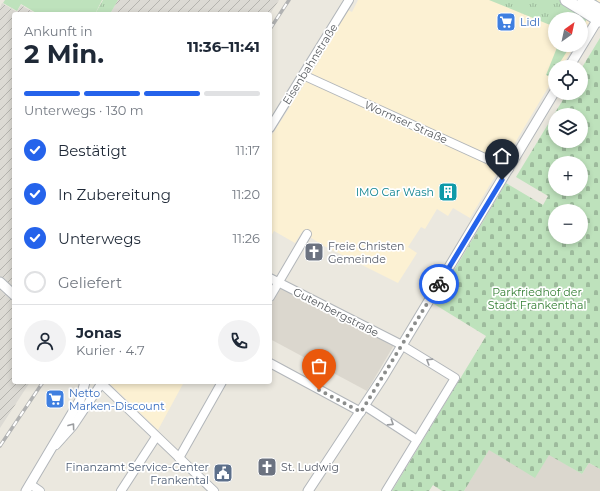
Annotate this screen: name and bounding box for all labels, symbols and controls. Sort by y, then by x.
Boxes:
supermarket icon: Lidl [495,11,517,33]
north arrow [548,12,588,52]
map controls [548,12,588,244]
place label: Lidl [520,15,540,29]
street label: Eisenbahnstraße [279,21,341,107]
text: Ankunft in [24,23,93,39]
text: 11:36–11:41 [187,37,260,56]
text: 2 Min. [24,38,104,70]
button: locate [548,60,588,100]
street label: Wormser Straße [362,97,450,147]
text: Unterwegs · 130 m [24,102,144,118]
button: layers [548,108,588,148]
icon: check [24,139,46,161]
pin [485,139,519,180]
text: Bestätigt [58,141,127,160]
text: 11:17 [236,142,260,158]
icon: home [491,145,513,167]
button: + [548,156,588,196]
building icon: IMO Car Wash [437,181,459,203]
icon: check [24,183,46,205]
text: In Zubereitung [58,185,171,204]
place label: IMO Car Wash [356,185,434,199]
text: 11:20 [232,186,260,202]
button: − [548,204,588,244]
icon: check [24,227,46,249]
text: Unterwegs [58,229,141,248]
text: 11:26 [233,230,260,246]
place label: Freie Christen Gemeinde [328,239,404,266]
church icon: Freie Christen Gemeinde [303,241,325,263]
courier [419,264,459,304]
text: Geliefert [58,273,122,292]
icon: bike [428,273,450,295]
street label: Gutenbergstraße [291,284,382,340]
park label: Parkfriedhof der Stadt Frankenthal [488,285,586,312]
button: person [24,320,66,362]
button: phone [218,320,260,362]
text: Jonas [76,323,122,342]
text: Kurier · 4.7 [76,342,145,358]
pin [302,349,336,390]
icon: bag [308,355,330,377]
one-way arrow [426,359,433,366]
place label: Netto Marken-Discount [69,386,165,413]
supermarket icon: Netto Marken-Discount [44,388,66,410]
one-way arrow [387,418,394,426]
one-way arrow [68,423,75,430]
church icon: St. Ludwig [256,456,278,478]
place label: Finanzamt Service-Center Frankental [66,460,209,487]
place label: St. Ludwig [281,460,339,474]
public building icon: Finanzamt Service-Center Frankental [212,462,234,484]

